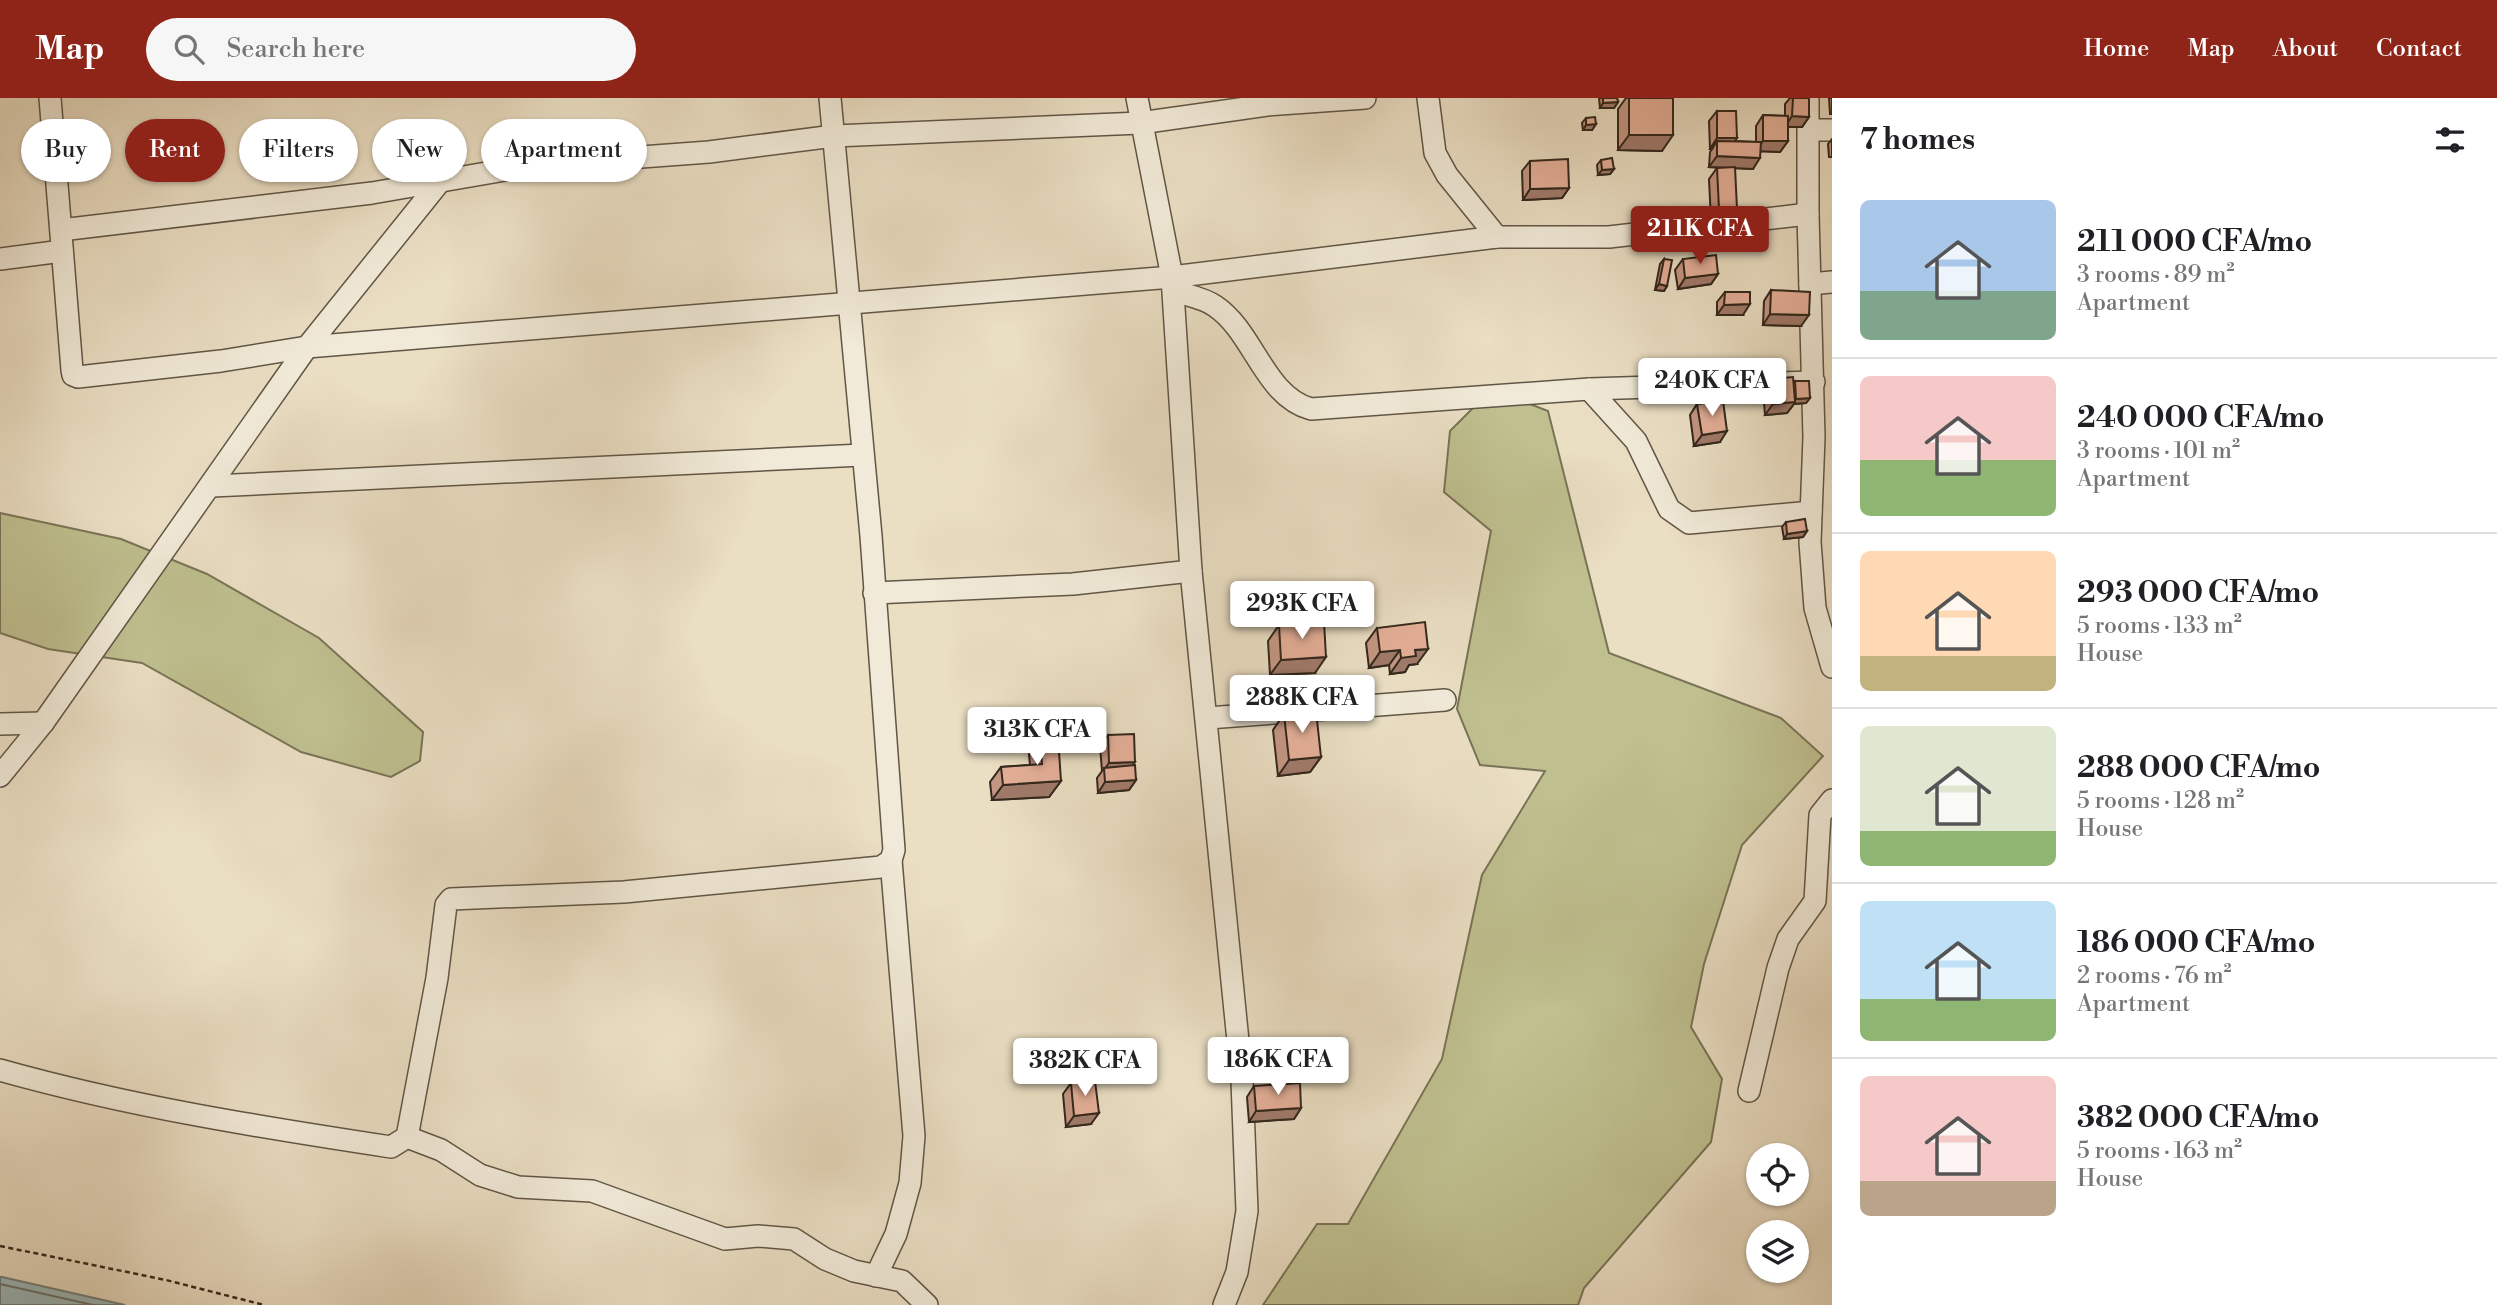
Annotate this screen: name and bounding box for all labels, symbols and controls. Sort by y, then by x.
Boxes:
search box [146,18,636,81]
text: Map [35,29,104,70]
icon: search [170,30,208,68]
text: Search here [226,33,365,65]
text: Home [2084,34,2149,64]
text: Map [2187,34,2235,64]
text: About [2273,34,2338,64]
text: Contact [2376,34,2462,64]
chip: Buy [21,119,111,182]
chip: Rent [125,119,225,182]
chip: Filters [239,119,358,182]
chip: New [372,119,467,182]
chip: Apartment [481,119,647,182]
text: 7 homes [1860,121,1975,159]
icon: filters [2431,121,2469,159]
pin: 211K CFA [1628,206,1772,266]
text: 211K CFA [1647,215,1753,243]
text: 211 000 CFA/mo [2077,223,2312,261]
icon: home [1916,228,2000,312]
text: 3 rooms · 89 m² [2077,261,2234,289]
text: Apartment [2077,289,2190,317]
pin: 240K CFA [1640,358,1784,418]
text: 240K CFA [1654,367,1770,395]
text: 240 000 CFA/mo [2077,399,2324,437]
icon: home [1916,404,2000,488]
text: 3 rooms · 101 m² [2077,437,2240,465]
text: Apartment [2077,465,2190,493]
text: 293 000 CFA/mo [2077,574,2319,612]
icon: home [1916,579,2000,663]
pin: 293K CFA [1230,582,1374,641]
text: 293K CFA [1246,590,1358,618]
text: 5 rooms · 133 m² [2077,612,2242,640]
text: House [2077,640,2143,668]
pin: 288K CFA [1230,676,1374,735]
text: 288K CFA [1246,684,1358,712]
pin: 313K CFA [965,708,1109,767]
text: 313K CFA [983,716,1091,744]
text: 288 000 CFA/mo [2077,749,2320,787]
icon: home [1916,754,2000,838]
text: 5 rooms · 128 m² [2077,787,2244,815]
text: House [2077,815,2143,843]
text: 186 000 CFA/mo [2077,924,2315,962]
icon: home [1916,929,2000,1013]
text: 2 rooms · 76 m² [2077,962,2232,990]
text: Apartment [2077,990,2190,1018]
pin: 382K CFA [1013,1038,1157,1098]
pin: 186K CFA [1206,1038,1350,1097]
text: 186K CFA [1224,1046,1332,1074]
text: 382K CFA [1029,1047,1141,1075]
text: 382 000 CFA/mo [2077,1099,2319,1137]
icon: home [1916,1104,2000,1188]
text: 5 rooms · 163 m² [2077,1137,2242,1165]
map controls [1746,1143,1809,1283]
button: locate [1746,1143,1809,1206]
text: House [2077,1165,2143,1193]
button: layers [1746,1220,1809,1283]

